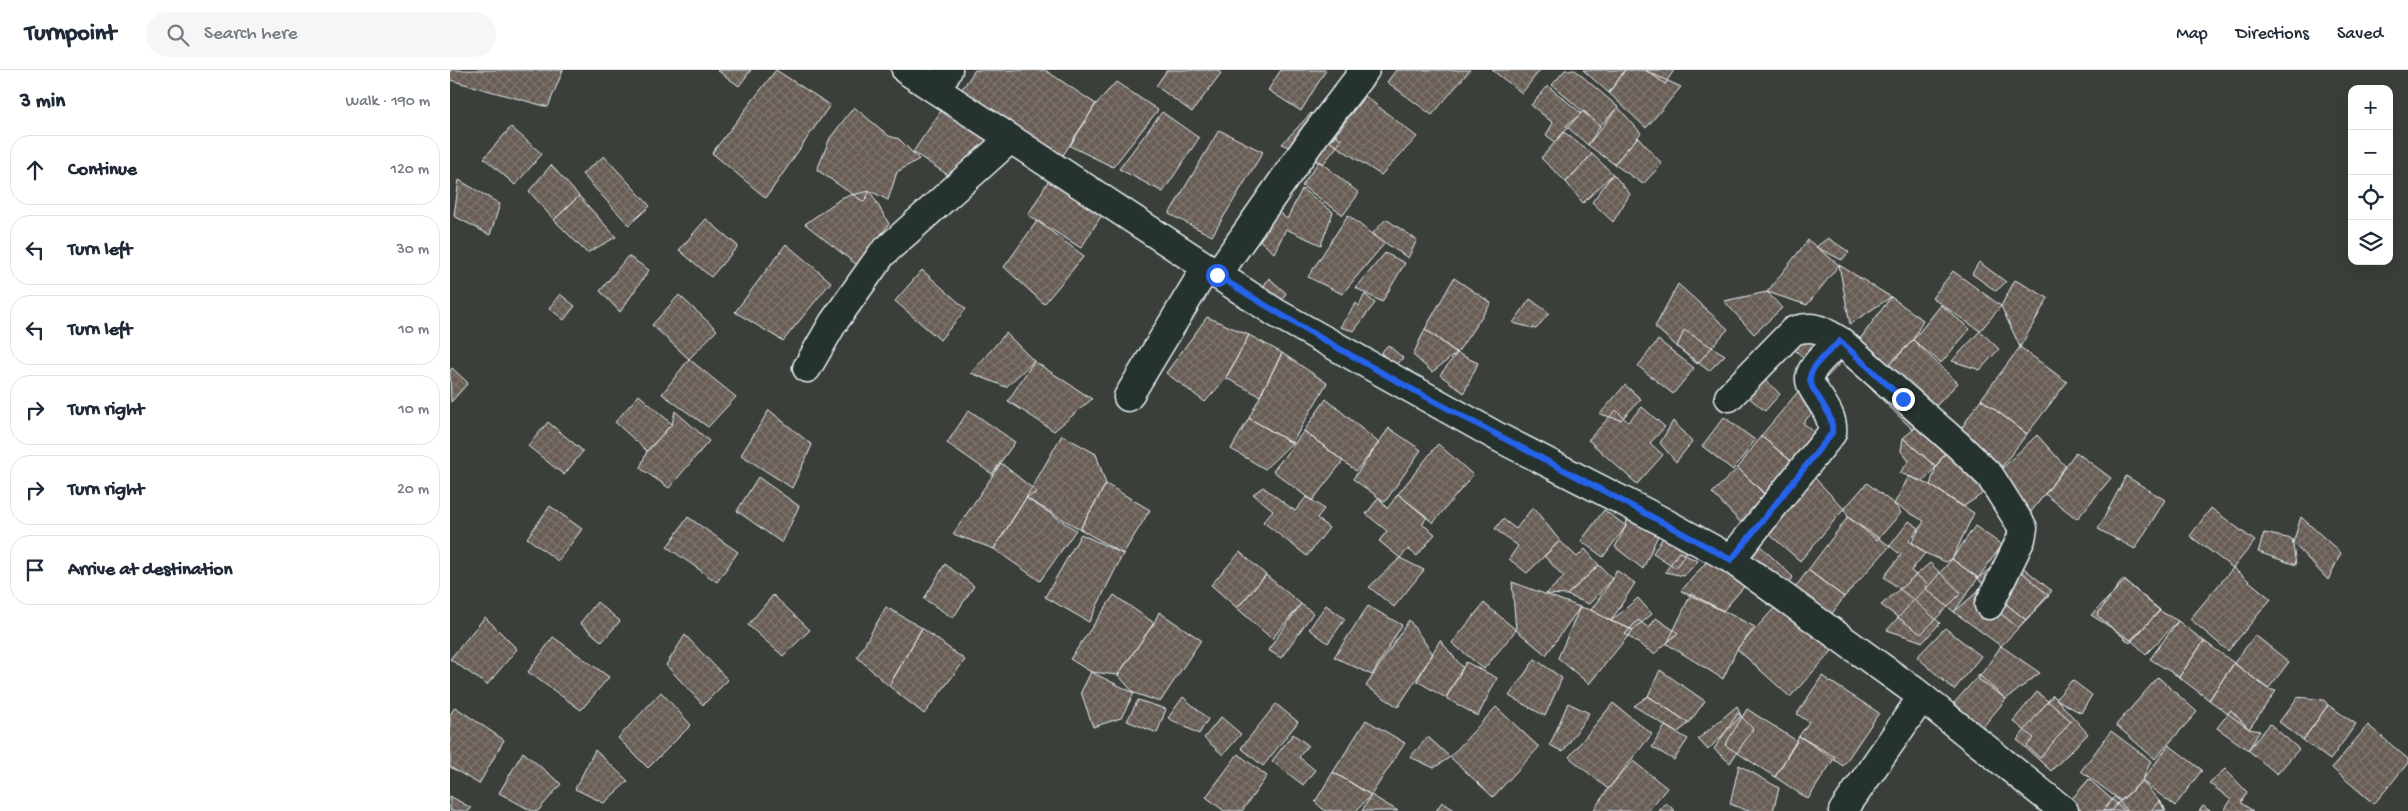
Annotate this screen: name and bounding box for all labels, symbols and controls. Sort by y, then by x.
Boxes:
search box [146,12,496,57]
text: Turnpoint [25,20,116,49]
icon: search [164,21,192,49]
text: Search here [204,23,298,46]
text: Map [2176,24,2208,45]
text: Directions [2236,24,2309,45]
text: Saved [2337,24,2383,45]
map controls [2348,85,2393,265]
button: + [2348,85,2393,130]
text: 3 min [20,90,65,115]
text: Walk · 190 m [346,93,430,112]
button: − [2348,130,2393,175]
icon: ahead [21,156,49,184]
text: Continue [68,159,137,182]
text: 120 m [390,161,429,180]
button: locate [2348,175,2393,220]
button: layers [2348,220,2393,265]
icon: left [21,236,49,264]
text: Turn left [68,239,132,262]
text: 30 m [396,241,429,260]
route start [1206,264,1229,287]
icon: left [21,316,49,344]
text: Turn left [68,319,132,342]
text: 10 m [398,321,429,340]
route end [1892,388,1915,411]
icon: right [21,396,49,424]
text: Turn right [68,399,144,422]
text: 10 m [398,401,429,420]
icon: right [21,476,49,504]
text: Turn right [68,479,144,502]
text: 20 m [397,481,429,500]
icon: arrive [21,556,49,584]
text: Arrive at destination [68,559,232,582]

